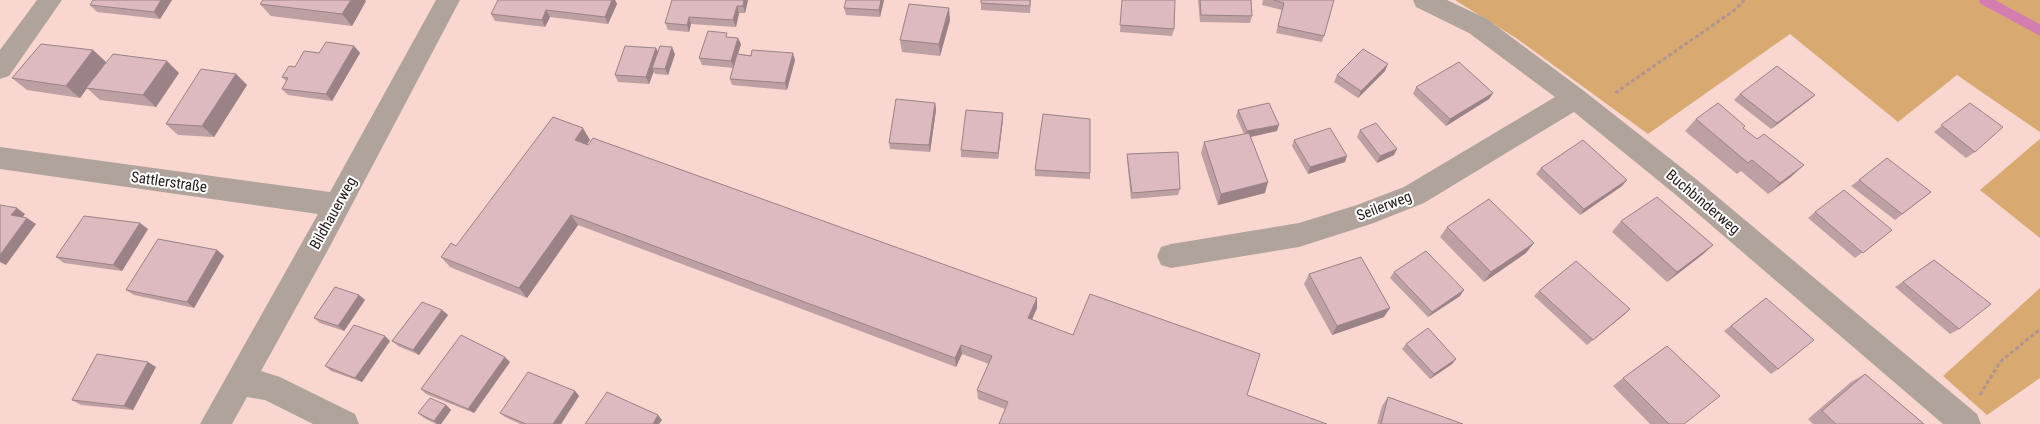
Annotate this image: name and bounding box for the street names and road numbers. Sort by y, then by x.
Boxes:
street label: Buchbinderweg [1662,166,1744,238]
street label: Sattlerstraße [130,168,208,196]
street label: Bildhauerweg [306,174,360,252]
street label: Seilerweg [1354,187,1414,225]

